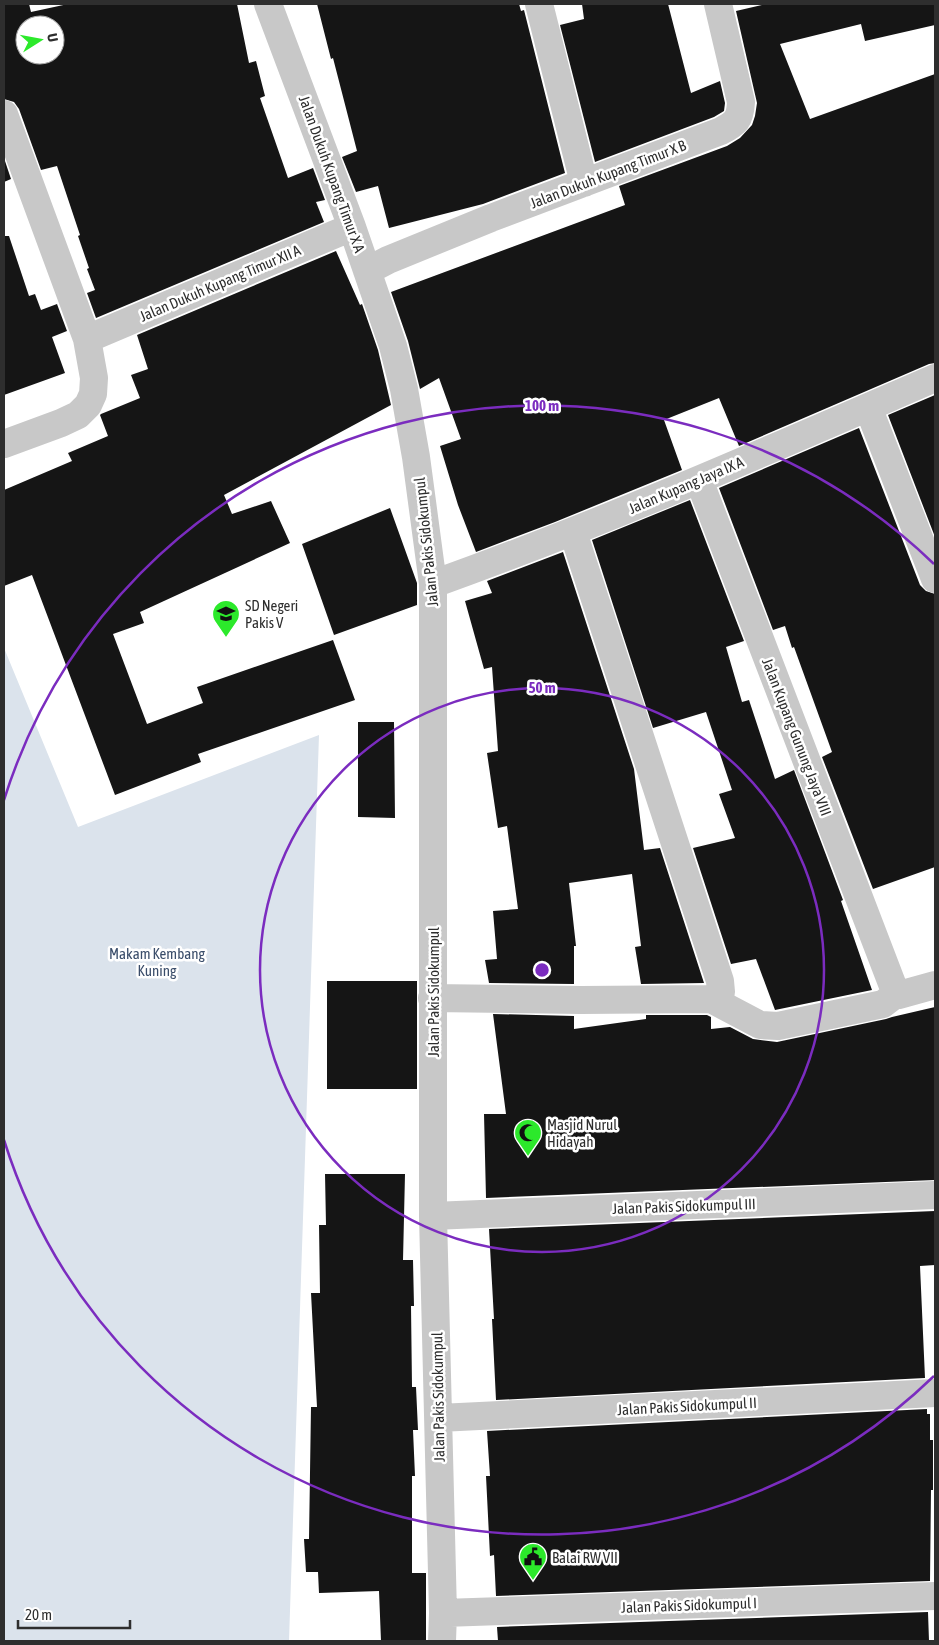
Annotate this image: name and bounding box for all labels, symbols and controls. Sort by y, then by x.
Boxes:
north arrow [15,15,65,65]
text: U [44,32,61,43]
street label: Jalan Dukuh Kupang Timur X A [296,93,369,255]
street label: Jalan Dukuh Kupang Timur X B [528,136,688,212]
street label: Jalan Dukuh Kupang Timur XII A [137,241,304,325]
text: 100 m [525,397,559,414]
street label: Jalan Kupang Jaya IX A [626,453,747,517]
street label: Jalan Pakis Sidokumpul [411,476,441,607]
place label: SD Negeri Pakis V [245,597,298,631]
school or university icon: SD Negeri Pakis V [211,599,241,638]
street label: Jalan Kupang Gunung Jaya VIII [759,656,835,818]
text: 50 m [529,679,556,696]
street label: Jalan Pakis Sidokumpul [425,927,442,1057]
park label: Makam Kembang Kuning [109,945,206,979]
centre of rings [533,961,551,979]
place label: Masjid Nurul Hidayah [547,1116,617,1150]
mosque icon: Masjid Nurul Hidayah [513,1118,543,1157]
street label: Jalan Pakis Sidokumpul III [612,1195,756,1217]
street label: Jalan Pakis Sidokumpul [428,1332,448,1462]
street label: Jalan Pakis Sidokumpul II [617,1394,757,1418]
public building icon: Balai RW VII [518,1542,548,1581]
place label: Balai RW VII [552,1549,618,1566]
street label: Jalan Pakis Sidokumpul I [621,1594,757,1616]
scale bar [18,1598,130,1630]
text: 20 m [25,1606,52,1623]

